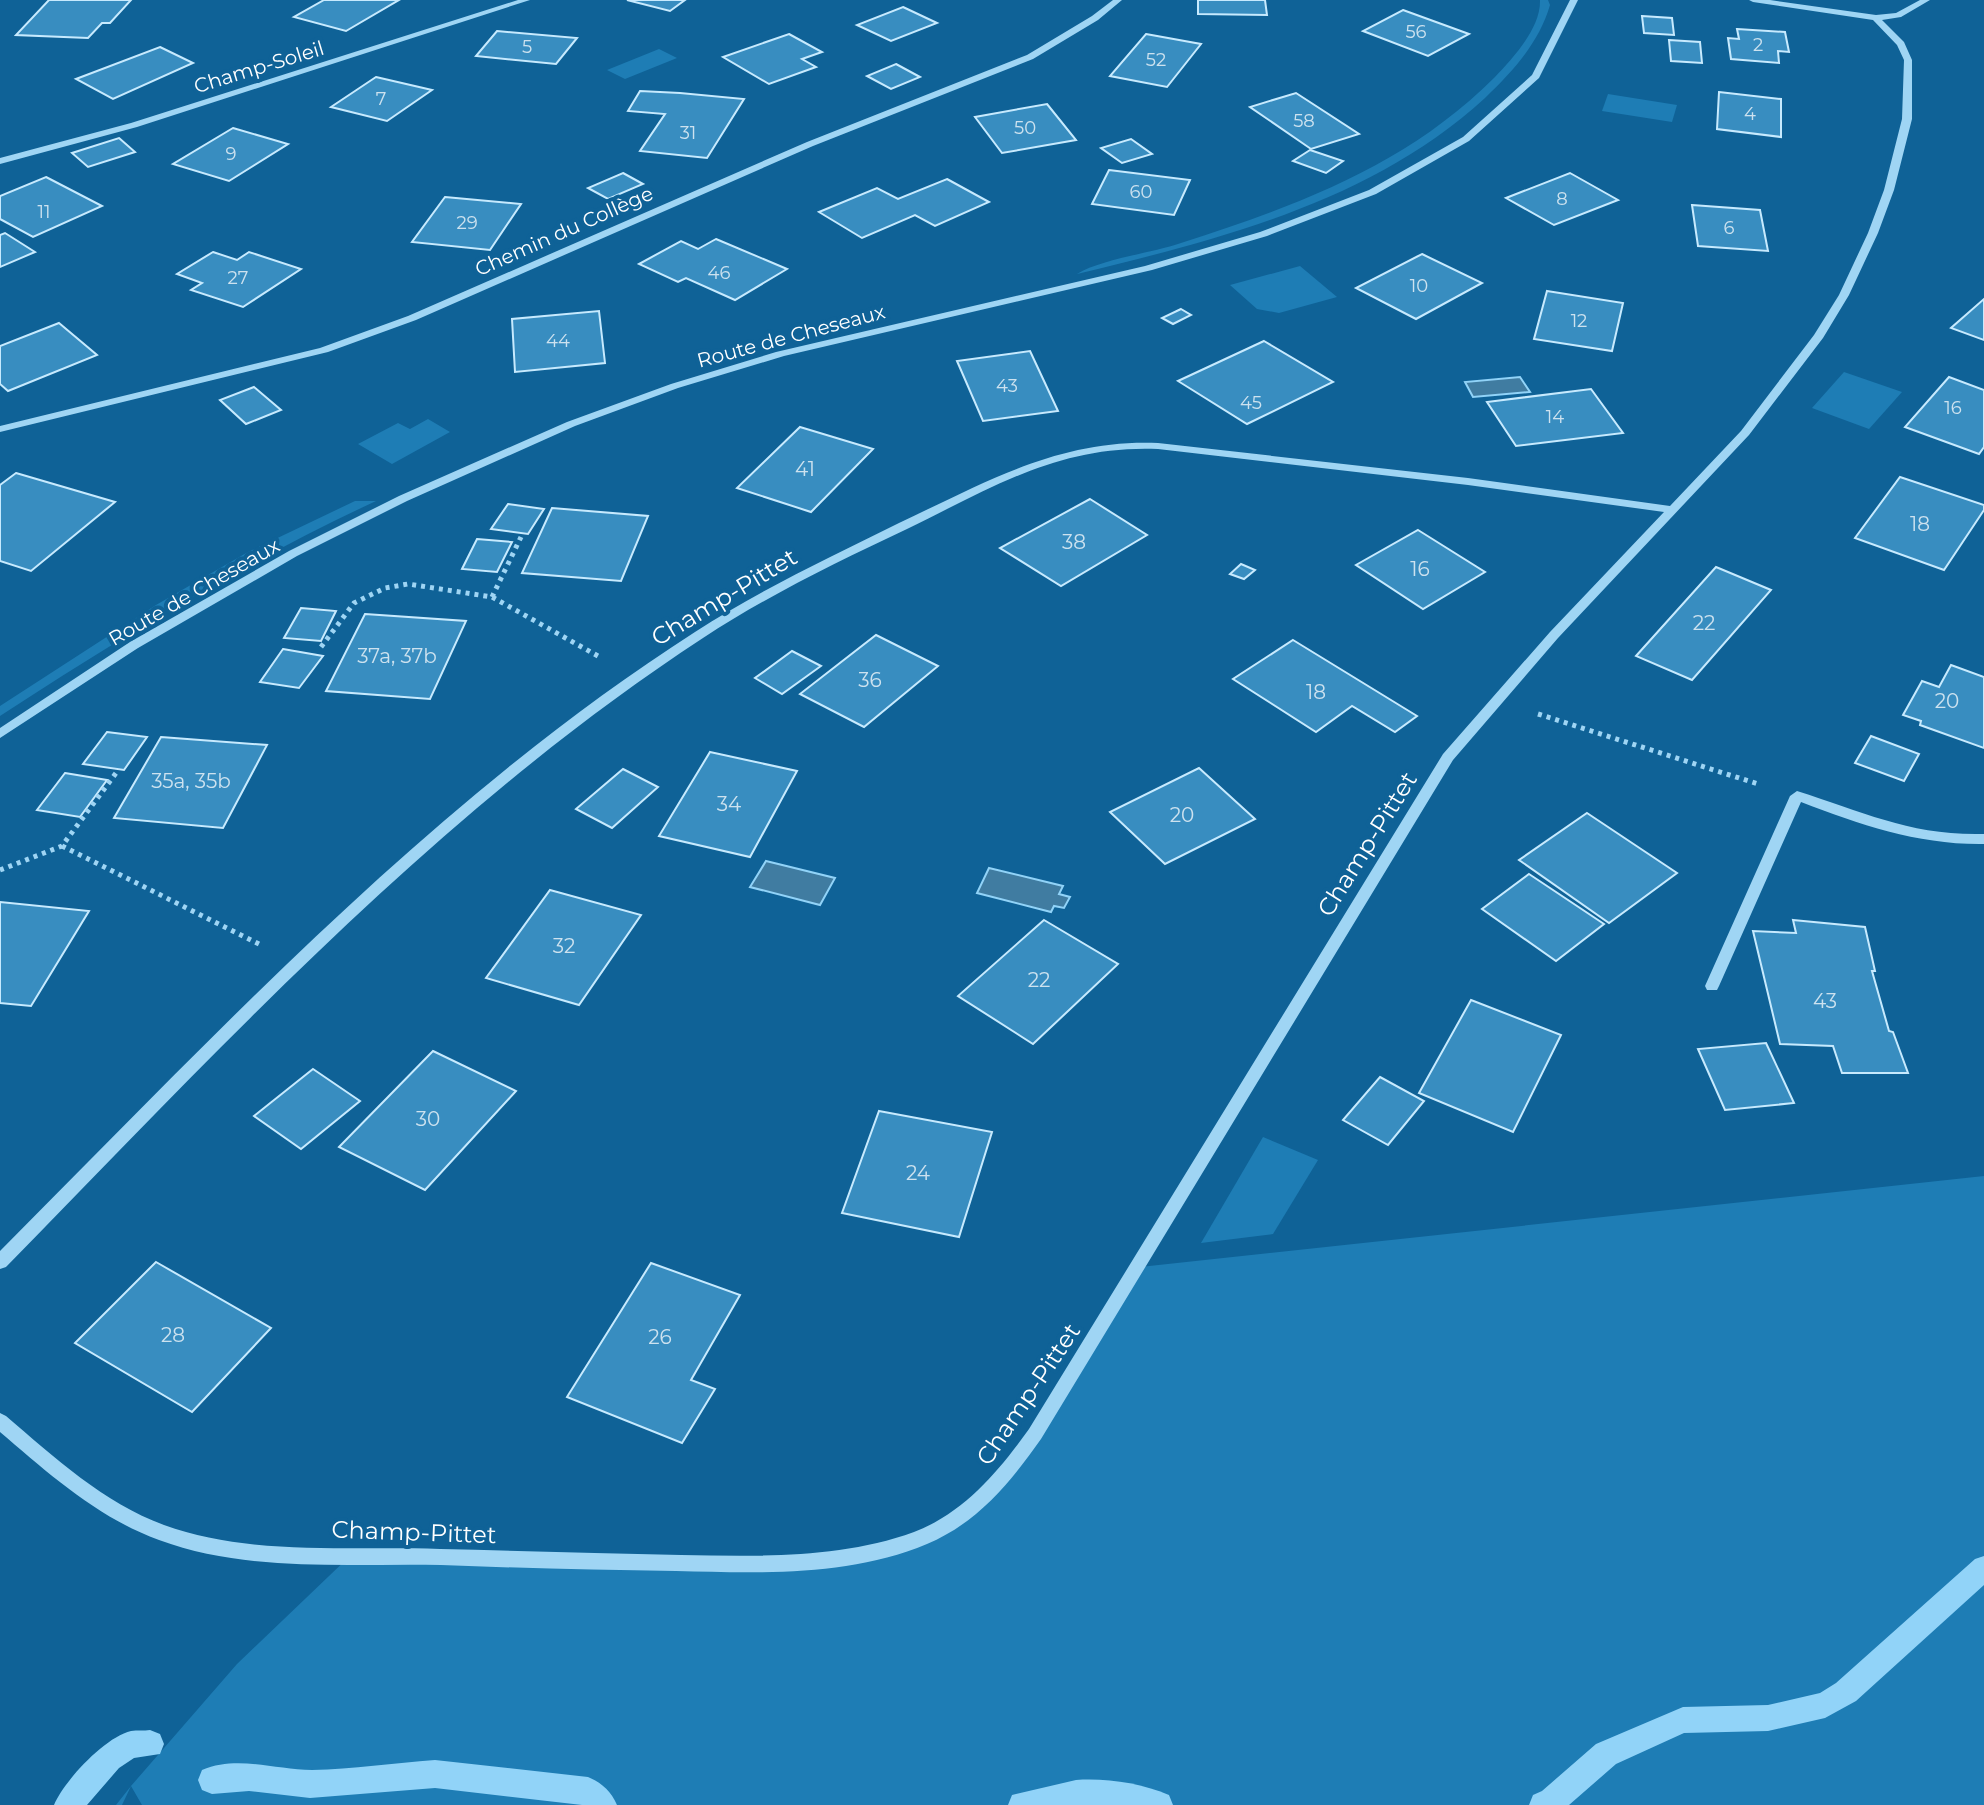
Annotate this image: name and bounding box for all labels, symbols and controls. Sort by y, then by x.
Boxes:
house number: 56 [1405,21,1427,43]
house number: 2 [1753,34,1763,56]
street label: Champ-Soleil [191,36,327,98]
house number: 5 [522,36,532,58]
house number: 52 [1146,49,1166,71]
house number: 7 [376,88,386,110]
house number: 4 [1744,103,1756,125]
house number: 58 [1293,110,1315,132]
house number: 50 [1014,117,1036,139]
house number: 31 [680,122,696,144]
house number: 9 [226,143,237,165]
street label: Chemin du Collège [471,181,657,281]
house number: 60 [1130,181,1152,203]
house number: 8 [1556,188,1568,210]
house number: 11 [38,201,51,223]
house number: 29 [456,212,478,234]
house number: 6 [1724,217,1735,239]
house number: 46 [708,262,730,284]
house number: 27 [228,267,248,289]
house number: 10 [1410,275,1428,297]
street label: Route de Cheseaux [694,299,888,373]
house number: 12 [1571,310,1587,332]
house number: 44 [546,330,570,352]
house number: 43 [996,375,1018,397]
house number: 45 [1240,392,1262,414]
house number: 16 [1944,397,1962,419]
house number: 14 [1546,406,1564,428]
house number: 41 [795,457,815,481]
house number: 18 [1910,512,1930,536]
house number: 38 [1062,530,1086,554]
street label: Route de Cheseaux [104,533,284,651]
street label: Champ-Pittet [646,542,802,652]
house number: 16 [1410,557,1430,581]
house number: 22 [1693,611,1715,635]
house number: 37a, 37b [357,644,437,668]
house number: 36 [858,668,882,692]
house number: 18 [1306,680,1326,704]
house number: 20 [1935,689,1959,713]
street label: Champ-Pittet [1311,766,1423,922]
house number: 35a, 35b [151,769,231,793]
house number: 34 [717,792,741,816]
house number: 20 [1170,803,1194,827]
house number: 32 [553,934,575,958]
house number: 22 [1028,968,1050,992]
house number: 43 [1813,989,1837,1013]
house number: 30 [416,1107,440,1131]
house number: 24 [906,1161,930,1185]
street label: Champ-Pittet [970,1317,1086,1470]
house number: 28 [161,1323,185,1347]
house number: 26 [648,1325,672,1349]
street label: Champ-Pittet [331,1515,497,1549]

